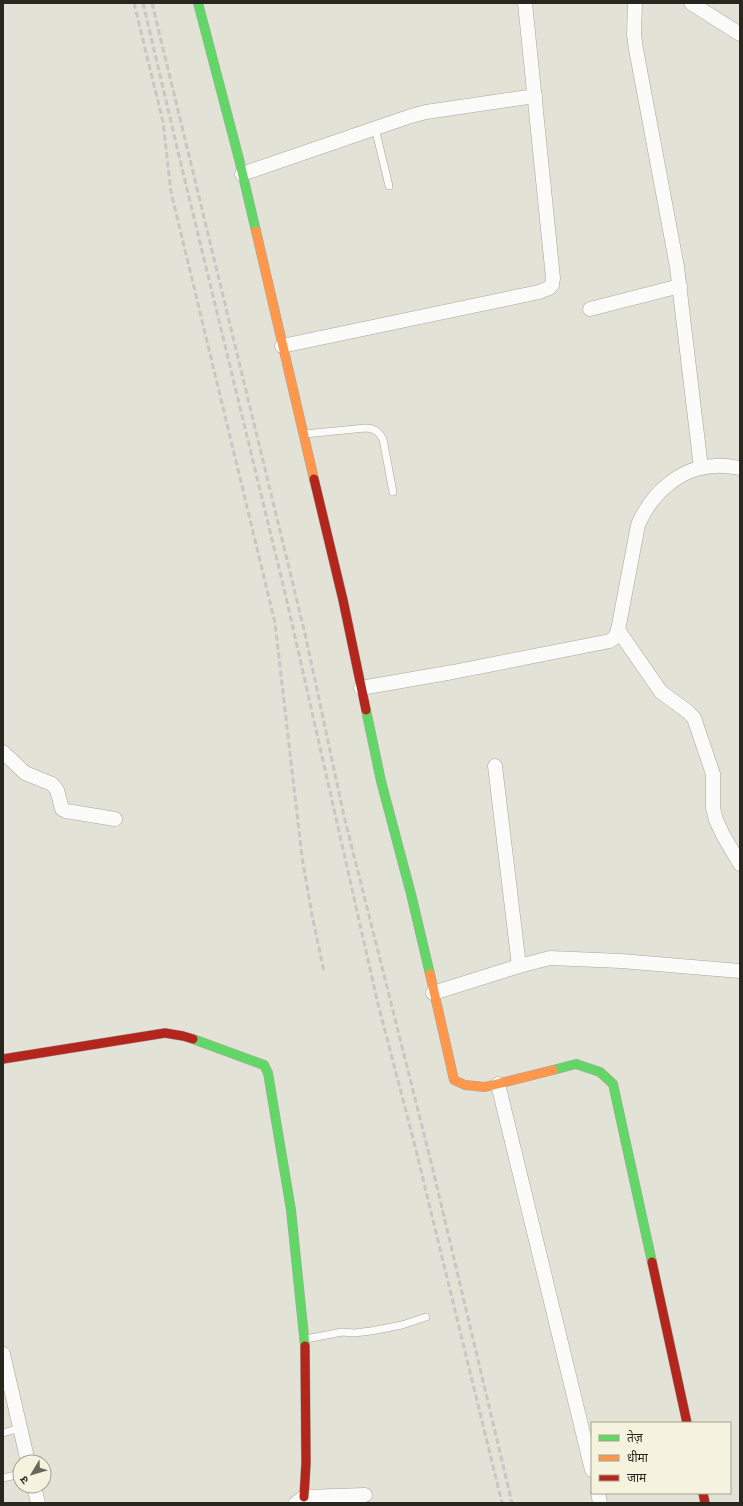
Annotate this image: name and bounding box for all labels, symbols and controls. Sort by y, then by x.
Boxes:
legend [591,1422,731,1494]
text: तेज़ [627,1429,644,1446]
text: धीमा [627,1449,649,1466]
north arrow [12,1454,52,1494]
text: जाम [627,1469,647,1486]
text: उ [15,1473,32,1488]

